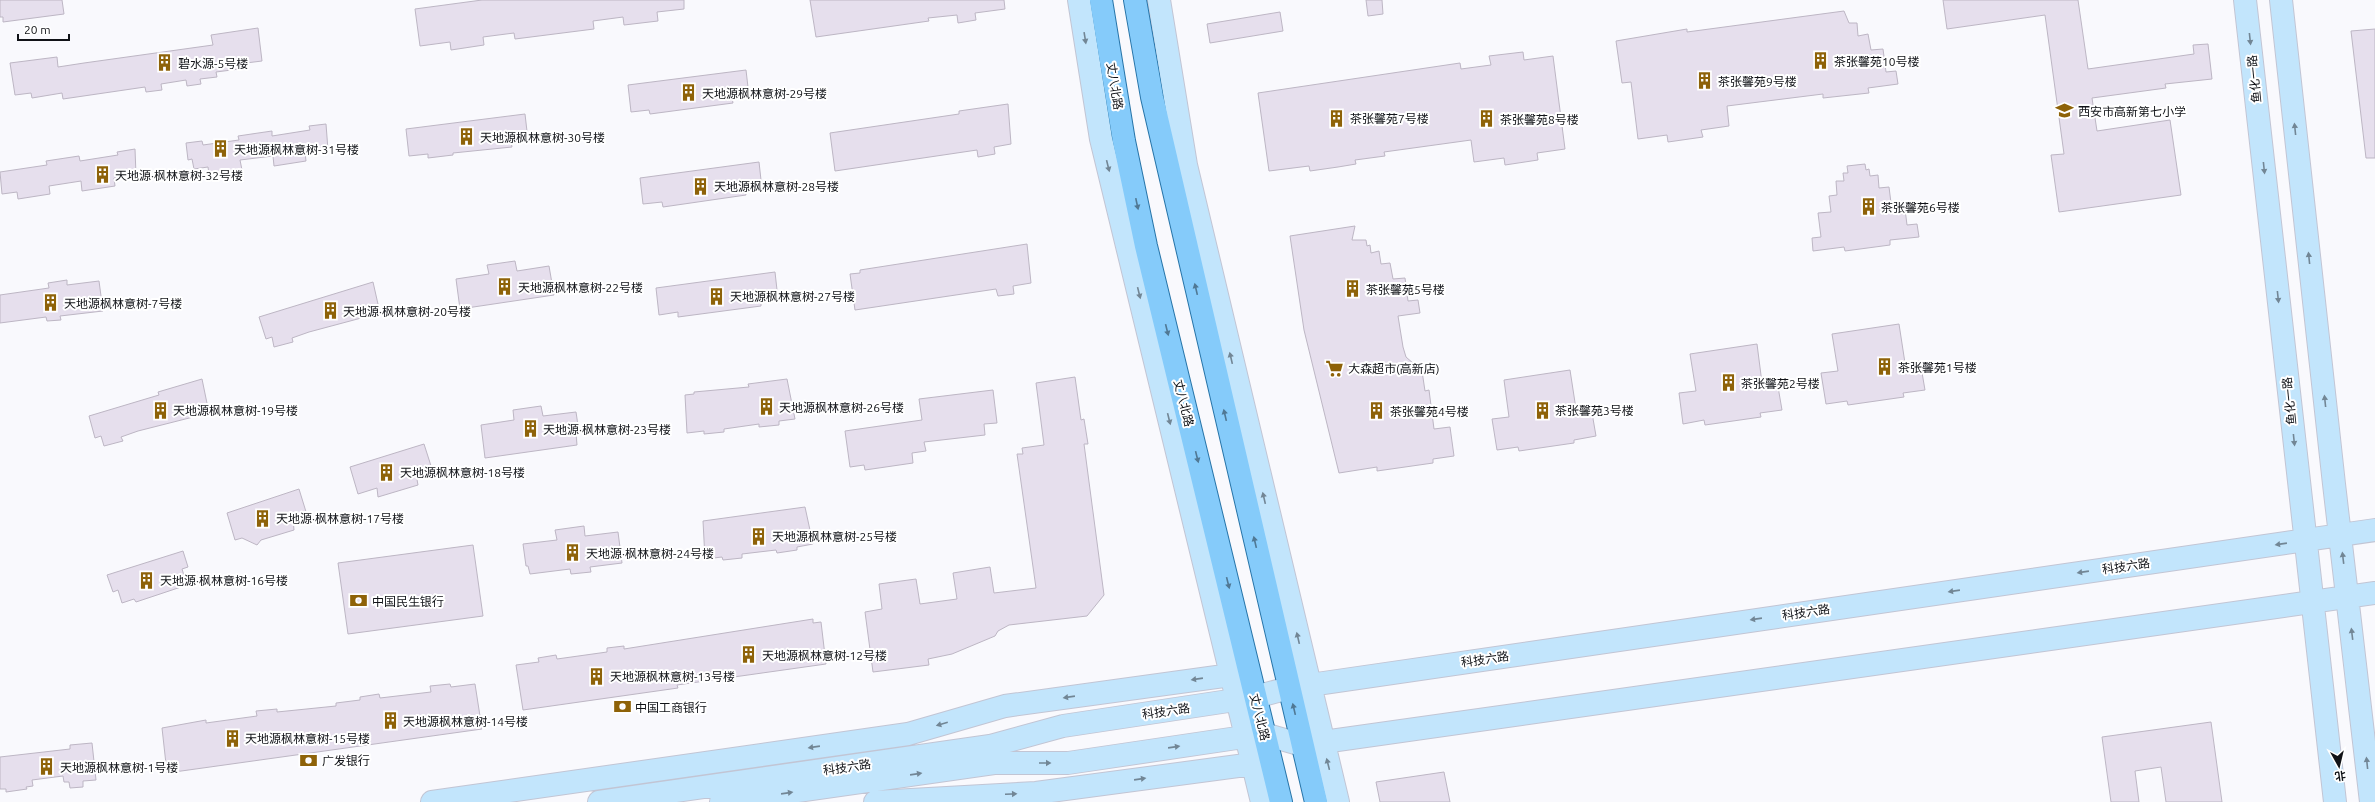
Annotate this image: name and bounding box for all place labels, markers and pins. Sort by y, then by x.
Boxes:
building icon: 茶张馨苑10号楼 [1811,51,1831,71]
building icon: 碧水源-5号楼 [155,53,175,73]
place label: 茶张馨苑10号楼 [1834,55,1920,68]
place label: 碧水源-5号楼 [178,57,248,70]
building icon: 茶张馨苑9号楼 [1695,71,1715,91]
place label: 茶张馨苑9号楼 [1718,75,1797,88]
building icon: 天地源枫林意树-29号楼 [679,83,699,103]
place label: 天地源枫林意树-29号楼 [702,87,827,100]
school or university icon: 西安市高新第七小学 [2055,101,2075,121]
place label: 西安市高新第七小学 [2078,105,2186,118]
building icon: 茶张馨苑7号楼 [1327,108,1347,128]
building icon: 茶张馨苑8号楼 [1477,109,1497,129]
place label: 茶张馨苑7号楼 [1350,112,1429,125]
place label: 茶张馨苑8号楼 [1500,113,1579,126]
building icon: 天地源枫林意树-30号楼 [457,127,477,147]
place label: 天地源枫林意树-30号楼 [480,131,605,144]
building icon: 天地源枫林意树-31号楼 [211,139,231,159]
place label: 天地源枫林意树-31号楼 [234,143,359,156]
building icon: 天地源·枫林意树-32号楼 [92,165,112,185]
place label: 天地源·枫林意树-32号楼 [115,169,243,182]
building icon: 天地源枫林意树-28号楼 [691,176,711,196]
place label: 天地源枫林意树-28号楼 [714,180,839,193]
building icon: 茶张馨苑6号楼 [1858,197,1878,217]
place label: 茶张馨苑6号楼 [1881,201,1960,214]
building icon: 天地源枫林意树-22号楼 [495,277,515,297]
building icon: 茶张馨苑5号楼 [1343,279,1363,299]
place label: 天地源枫林意树-22号楼 [518,281,643,294]
place label: 茶张馨苑5号楼 [1366,283,1445,296]
building icon: 天地源枫林意树-27号楼 [707,286,727,306]
place label: 天地源枫林意树-27号楼 [730,290,855,303]
building icon: 天地源枫林意树-7号楼 [41,293,61,313]
place label: 天地源枫林意树-7号楼 [64,297,182,310]
building icon: 天地源·枫林意树-20号楼 [320,301,340,321]
place label: 天地源·枫林意树-20号楼 [343,305,471,318]
building icon: 茶张馨苑1号楼 [1875,357,1895,377]
supermarket icon: 大森超市(高新店) [1325,358,1345,378]
place label: 茶张馨苑1号楼 [1898,361,1977,374]
place label: 大森超市(高新店) [1348,362,1440,376]
building icon: 茶张馨苑2号楼 [1718,373,1738,393]
place label: 茶张馨苑2号楼 [1741,377,1820,390]
building icon: 天地源枫林意树-26号楼 [756,397,776,417]
building icon: 天地源枫林意树-19号楼 [150,400,170,420]
building icon: 茶张馨苑3号楼 [1532,400,1552,420]
place label: 天地源枫林意树-26号楼 [779,401,904,414]
building icon: 茶张馨苑4号楼 [1367,401,1387,421]
place label: 天地源枫林意树-19号楼 [173,404,298,417]
place label: 茶张馨苑3号楼 [1555,404,1634,417]
place label: 茶张馨苑4号楼 [1390,405,1469,418]
building icon: 天地源·枫林意树-23号楼 [520,419,540,439]
place label: 天地源·枫林意树-23号楼 [543,423,671,436]
building icon: 天地源枫林意树-18号楼 [377,462,397,482]
place label: 天地源枫林意树-18号楼 [400,466,525,479]
building icon: 天地源·枫林意树-17号楼 [253,508,273,528]
place label: 天地源·枫林意树-17号楼 [276,512,404,525]
building icon: 天地源枫林意树-25号楼 [749,526,769,546]
place label: 天地源枫林意树-25号楼 [772,530,897,543]
building icon: 天地源·枫林意树-24号楼 [563,543,583,563]
place label: 天地源·枫林意树-24号楼 [586,547,714,560]
building icon: 天地源·枫林意树-16号楼 [137,570,157,590]
place label: 天地源·枫林意树-16号楼 [160,574,288,587]
bank icon: 中国民生银行 [349,591,369,611]
place label: 中国民生银行 [372,595,444,608]
building icon: 天地源枫林意树-12号楼 [739,645,759,665]
place label: 天地源枫林意树-12号楼 [762,649,887,662]
building icon: 天地源枫林意树-13号楼 [587,666,607,686]
place label: 天地源枫林意树-13号楼 [610,670,735,683]
bank icon: 中国工商银行 [612,697,632,717]
place label: 中国工商银行 [635,701,707,714]
building icon: 天地源枫林意树-14号楼 [380,711,400,731]
place label: 天地源枫林意树-14号楼 [403,715,528,728]
building icon: 天地源枫林意树-15号楼 [222,728,242,748]
place label: 天地源枫林意树-15号楼 [245,732,370,745]
bank icon: 广发银行 [299,750,319,770]
place label: 广发银行 [322,754,370,767]
building icon: 天地源枫林意树-1号楼 [37,757,57,777]
place label: 天地源枫林意树-1号楼 [60,761,178,774]

